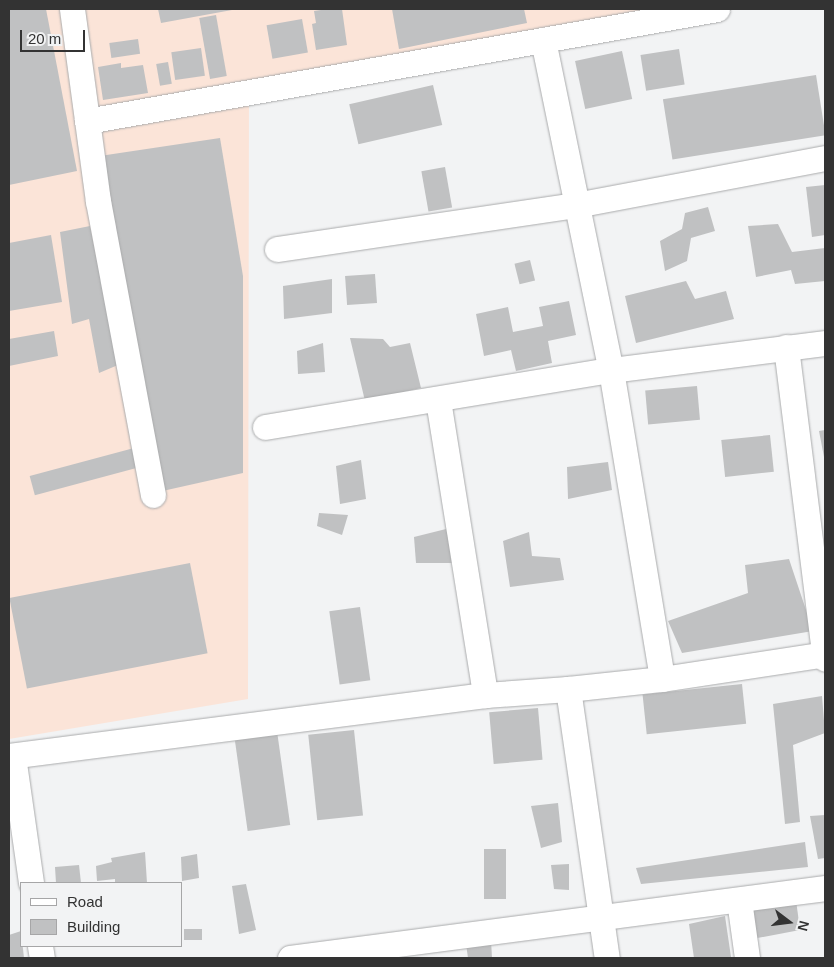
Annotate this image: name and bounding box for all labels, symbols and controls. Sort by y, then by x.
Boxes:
scale bar [22,20,88,52]
text: 20 m [28,30,61,47]
legend [20,882,182,947]
text: Road [67,893,103,910]
north arrow [764,897,814,947]
text: Building [67,918,120,935]
text: N [794,919,813,933]

